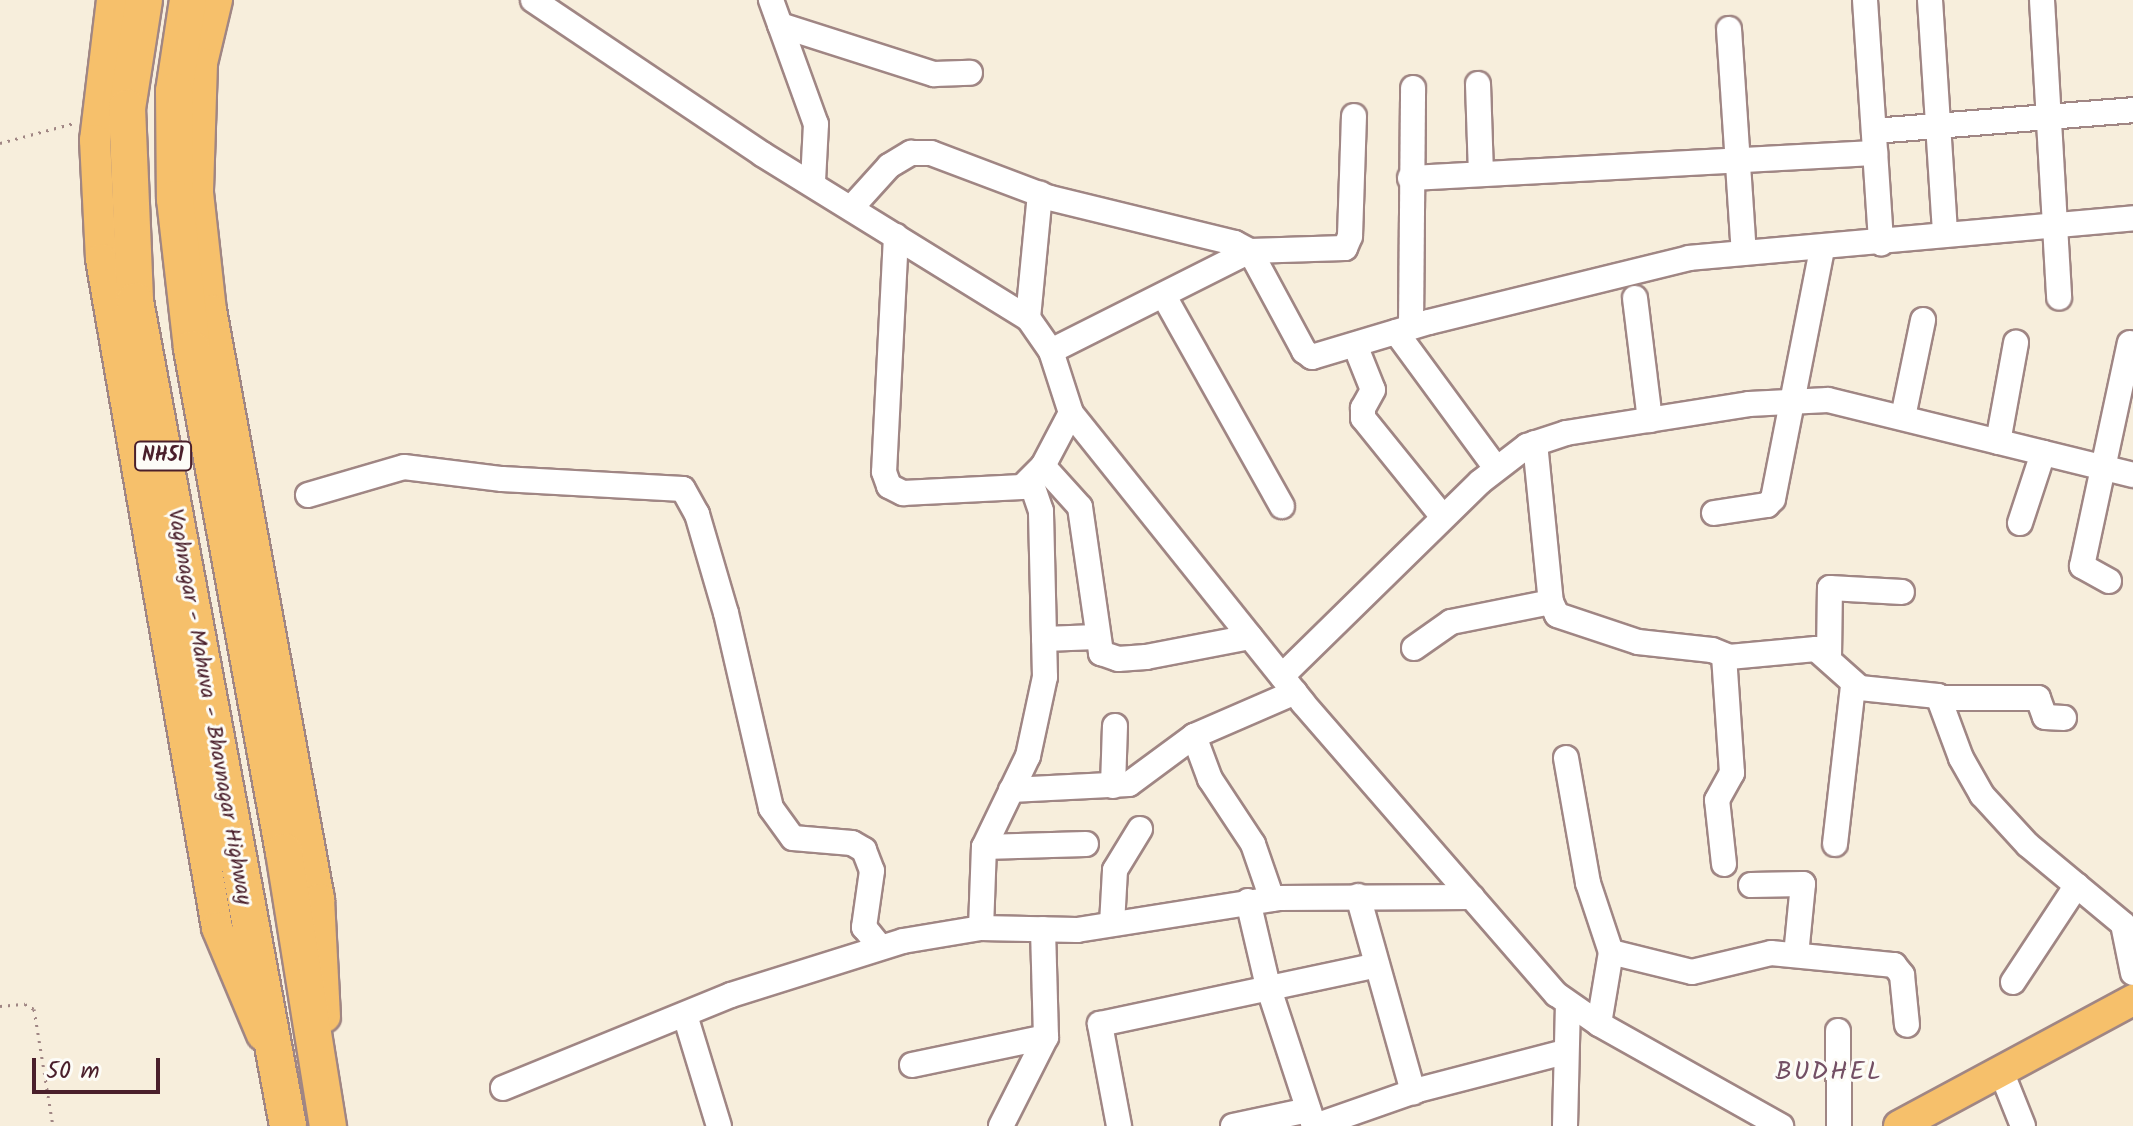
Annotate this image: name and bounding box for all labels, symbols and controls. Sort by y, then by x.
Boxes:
road number: NH51 [133,440,193,472]
street label: Vaghnagar - Mahuva - Bhavnagar Highway [161,507,257,907]
scale bar [36,1042,164,1092]
text: 50 m [46,1052,100,1091]
district label: BUDHEL [1775,1057,1883,1089]

